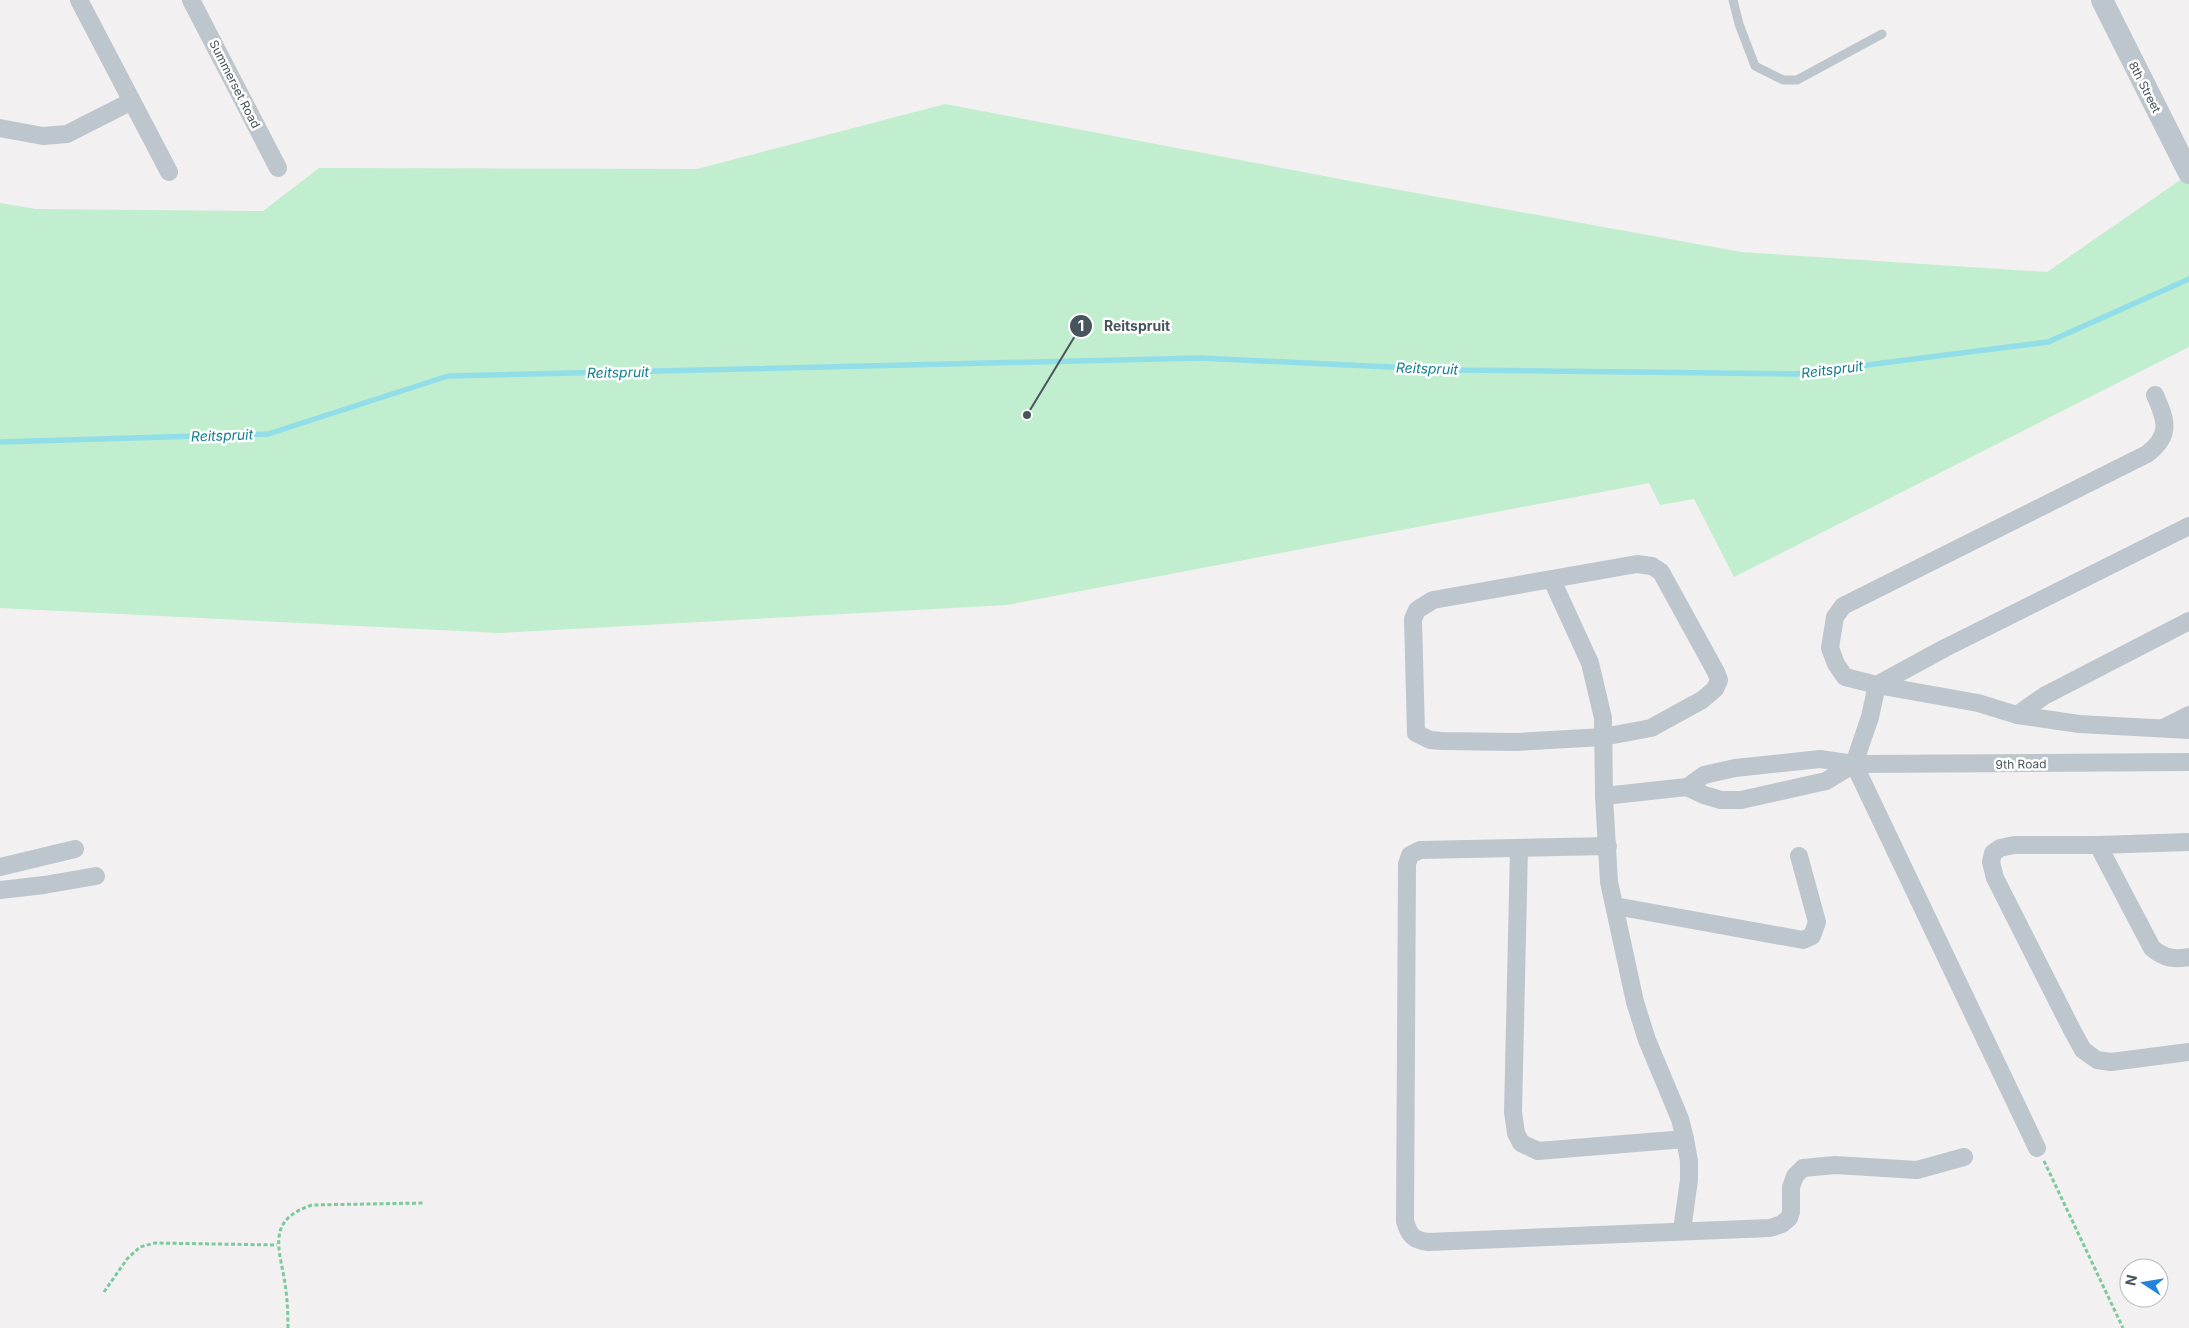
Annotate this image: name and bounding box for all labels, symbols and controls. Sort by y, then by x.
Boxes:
street label: Summerset Road [206,37,264,131]
street label: 8th Street [2126,59,2164,115]
callout: Reitspruit [1069,311,1180,340]
text: 1 [1078,316,1084,335]
text: Reitspruit [1104,317,1170,334]
water label: Reitspruit [1800,357,1864,381]
water label: Reitspruit [1396,358,1459,378]
water label: Reitspruit [587,363,650,381]
water label: Reitspruit [191,425,254,445]
street label: 9th Road [1995,756,2047,772]
north arrow [2119,1258,2169,1308]
text: N [2121,1273,2140,1287]

